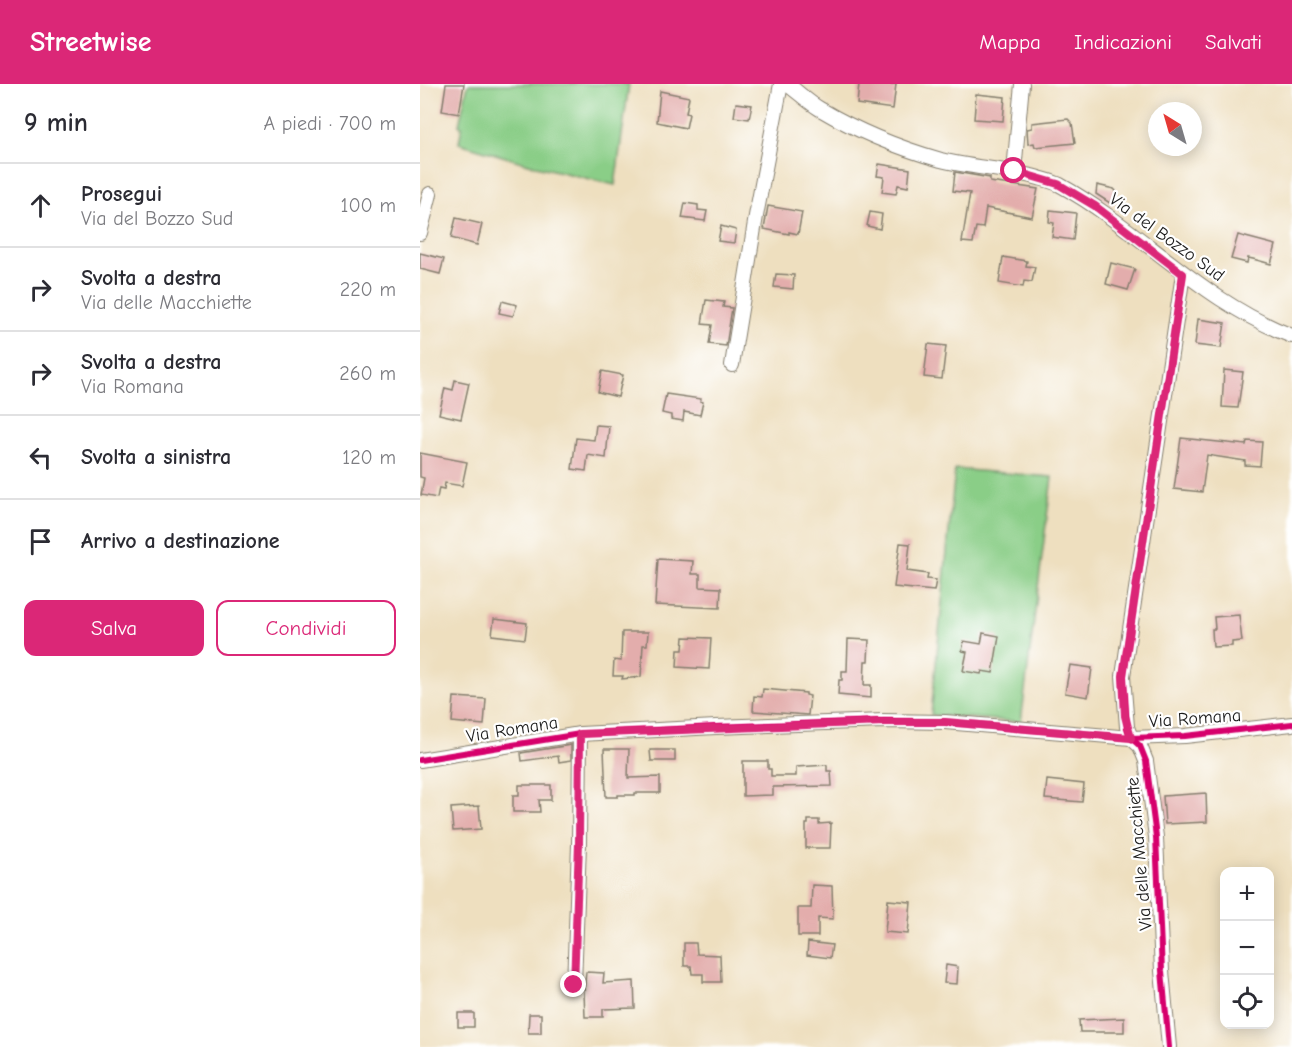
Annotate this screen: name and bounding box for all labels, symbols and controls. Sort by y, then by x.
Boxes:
text: Streetwise [30,26,151,58]
text: Mappa [979,30,1041,54]
text: Indicazioni [1074,30,1172,54]
text: Salvati [1205,30,1262,54]
north arrow [1148,102,1202,156]
text: 9 min [24,108,88,138]
text: A piedi · 700 m [263,112,396,135]
route start [1000,157,1026,183]
text: Prosegui [81,181,162,207]
icon: ahead [24,189,57,222]
street label: Via del Bozzo Sud [1105,189,1228,286]
text: 100 m [341,194,396,217]
text: Via del Bozzo Sud [81,207,233,230]
text: Svolta a destra [81,265,222,291]
icon: right [24,273,57,306]
text: 220 m [340,278,396,301]
text: Via delle Macchiette [81,291,252,314]
text: Svolta a destra [81,349,222,375]
icon: right [24,357,57,390]
text: 260 m [339,362,396,385]
text: Via Romana [81,375,184,398]
icon: left [24,441,57,474]
text: Svolta a sinistra [81,444,231,470]
text: 120 m [342,446,396,469]
icon: arrive [24,525,57,558]
text: Arrivo a destinazione [81,528,280,554]
button: Salva [24,600,204,656]
button: Condividi [216,600,396,656]
street label: Via Romana [1148,705,1242,732]
street label: Via Romana [465,712,559,747]
street label: Via delle Macchiette [1122,776,1157,931]
map controls [1220,867,1274,1029]
button: + [1220,867,1274,921]
button: − [1220,921,1274,975]
route end [560,971,586,997]
button: locate [1220,975,1274,1029]

